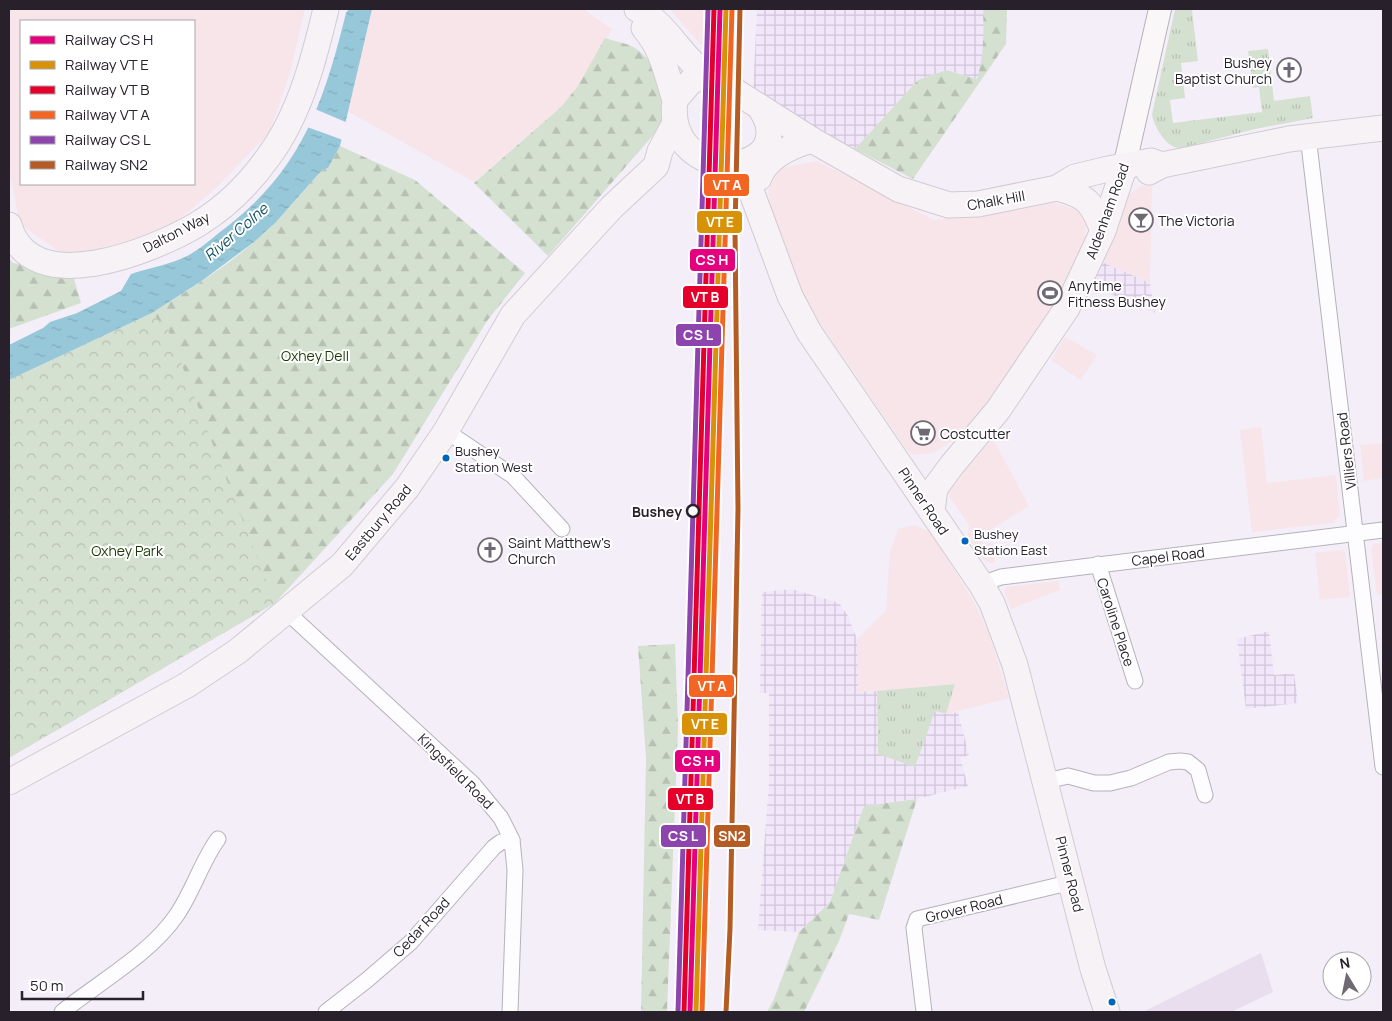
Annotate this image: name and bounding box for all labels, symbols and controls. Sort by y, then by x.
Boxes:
legend [20,20,195,185]
text: Railway CS H [65,29,153,50]
place label: Bushey Baptist Church [1175,53,1273,88]
text: Railway VT E [65,54,149,75]
church icon: Bushey Baptist Church [1276,57,1302,83]
text: Railway VT B [65,79,149,100]
text: Railway VT A [65,104,150,125]
text: Railway CS L [65,129,151,150]
text: Railway SN2 [65,154,148,175]
street label: Aldenham Road [1081,160,1133,262]
line badge: VT A [703,173,750,197]
text: VT A [712,175,742,194]
street label: Chalk Hill [966,186,1026,214]
water label: River Colne [200,198,273,266]
street label: Dalton Way [139,207,213,257]
bar icon: The Victoria [1128,207,1154,233]
line badge: VT E [696,210,743,234]
place label: The Victoria [1158,211,1235,230]
text: VT E [706,212,734,231]
line badge: CS H [689,248,736,272]
text: CS H [696,250,728,269]
place label: Anytime Fitness Bushey [1068,276,1166,311]
sports icon: Anytime Fitness Bushey [1037,280,1063,306]
line badge: VT B [682,285,729,309]
text: VT B [691,287,719,306]
line badge: CS L [675,323,722,347]
text: CS L [683,325,714,344]
park label: Oxhey Dell [281,346,349,365]
street label: Villiers Road [1332,411,1360,491]
supermarket icon: Costcutter [910,420,936,446]
place label: Costcutter [940,424,1011,443]
place label: Bushey Station West [455,442,533,476]
marker: Bushey Station West [441,453,451,463]
street label: Pinner Road [894,464,954,538]
street label: Eastbury Road [341,480,415,564]
place label: Bushey [632,502,682,521]
marker: Bushey [686,504,700,518]
place label: Bushey Station East [974,525,1047,559]
place label: Saint Matthew's Church [508,533,611,568]
marker: Bushey Station East [960,536,970,546]
church icon: Saint Matthew's Church [477,537,503,563]
park label: Oxhey Park [91,541,164,560]
street label: Capel Road [1130,542,1206,570]
street label: Caroline Place [1093,575,1139,669]
line badge: VT A [688,674,735,698]
text: VT A [697,676,727,695]
line badge: VT E [681,712,728,736]
text: VT E [691,714,719,733]
street label: Kingsfield Road [414,729,498,813]
line badge: CS H [674,749,721,773]
text: CS H [682,751,714,770]
line badge: VT B [667,787,714,811]
text: VT B [676,789,704,808]
line badge: CS L [660,824,707,848]
line badge: SN2 [713,824,751,848]
text: CS L [668,826,699,845]
text: SN2 [718,826,746,845]
street label: Pinner Road [1051,834,1089,914]
street label: Grover Road [923,889,1005,927]
street label: Cedar Road [388,893,454,961]
north arrow [1322,951,1372,1001]
text: N [1338,952,1351,973]
scale bar [22,968,144,1000]
text: 50 m [30,975,64,996]
unlabelled marker [1107,997,1117,1007]

